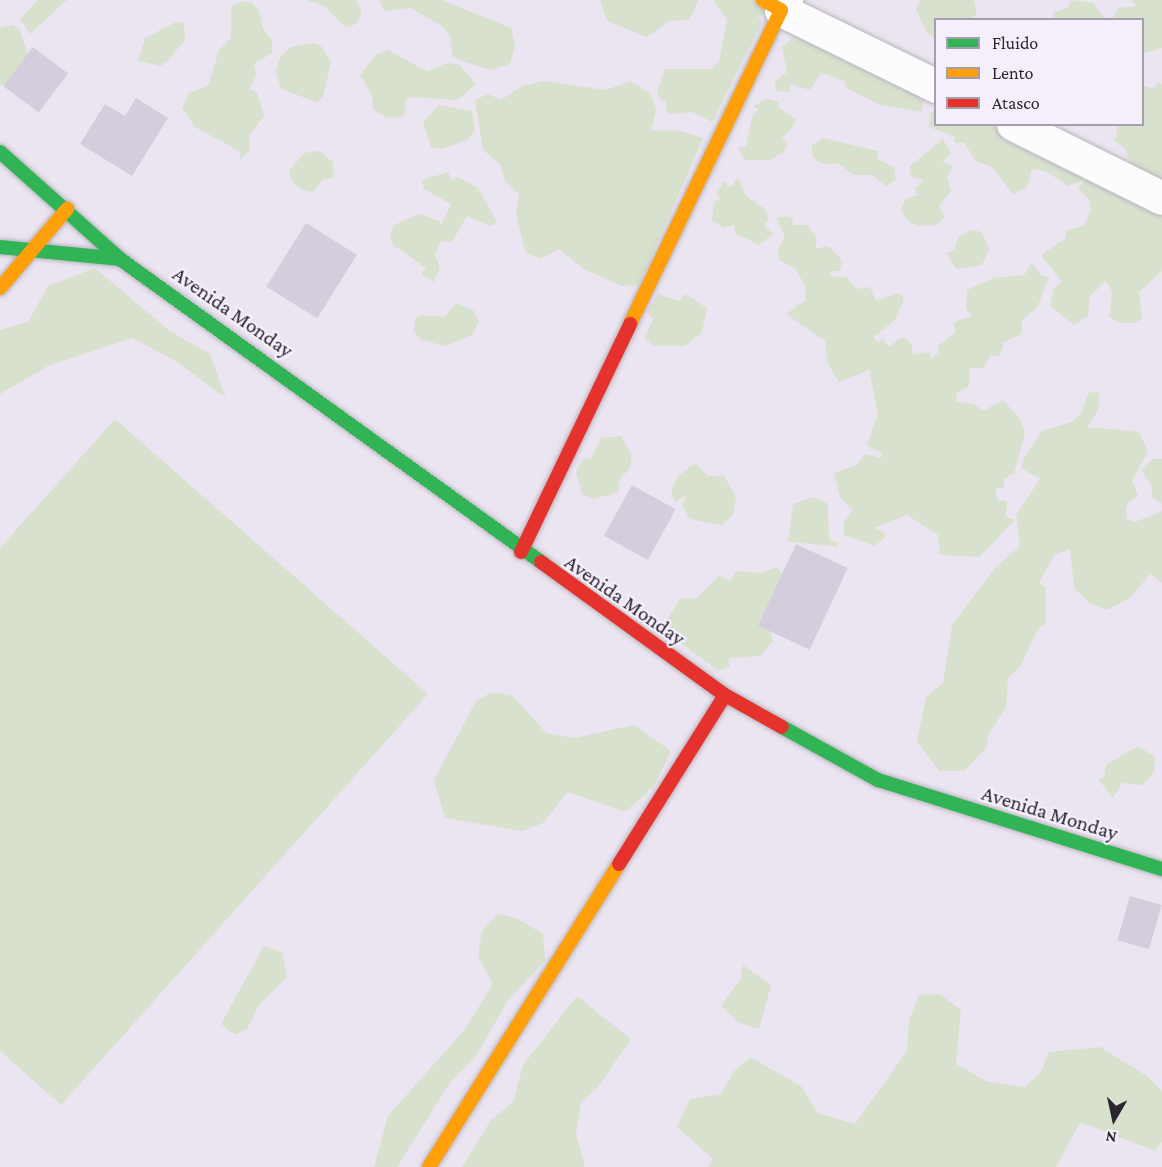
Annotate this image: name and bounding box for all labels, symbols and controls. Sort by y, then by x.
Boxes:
legend [934,18,1144,126]
text: Fluido [992,33,1038,53]
text: Lento [992,63,1033,83]
text: Atasco [992,93,1040,113]
street label: Avenida Monday [168,261,298,363]
street label: Avenida Monday [560,549,690,651]
street label: Avenida Monday [979,780,1121,846]
north arrow [1084,1089,1144,1149]
text: N [1104,1128,1118,1147]

